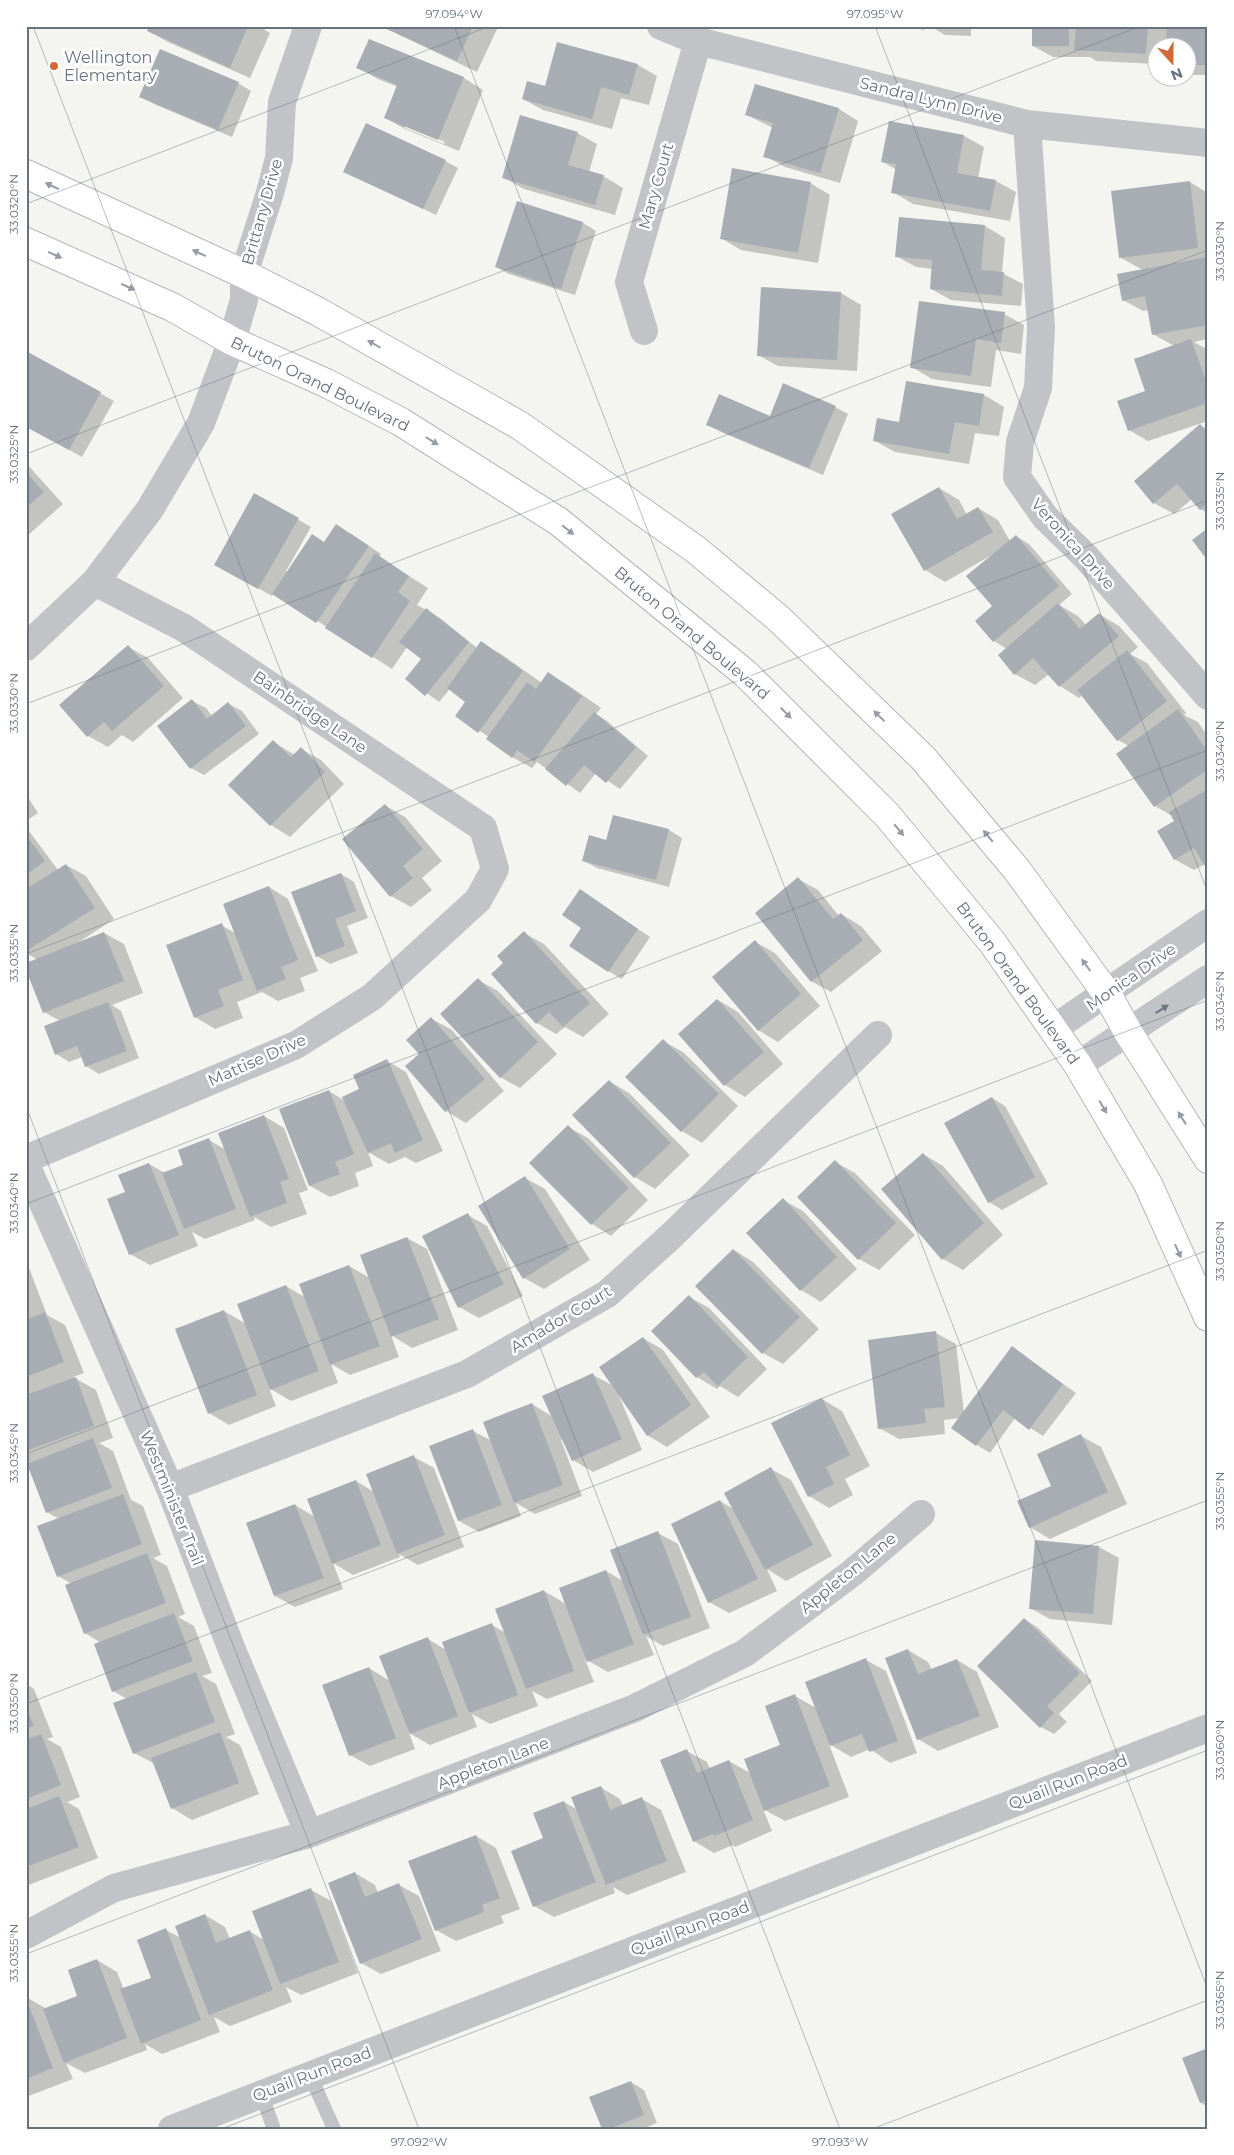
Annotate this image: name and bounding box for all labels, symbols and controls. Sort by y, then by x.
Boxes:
text: 97.094°W [425,6,483,21]
text: 97.095°W [847,6,903,21]
north arrow [1146,38,1196,88]
place label: Wellington Elementary [64,48,157,85]
marker: Wellington Elementary [48,60,60,72]
text: N [1168,64,1185,85]
street label: Sandra Lynn Drive [858,73,1004,127]
street label: Mary Court [635,140,678,231]
street label: Brittany Drive [238,157,286,267]
text: 33.0320°N [6,174,21,234]
one-way arrow [45,181,59,189]
text: 33.0330°N [1212,221,1227,281]
one-way arrow [192,249,206,257]
one-way arrow [48,251,62,259]
one-way arrow [121,283,135,291]
street label: Bruton Orand Boulevard [228,332,412,436]
one-way arrow [368,339,381,348]
text: 33.0325°N [6,425,21,483]
one-way arrow [425,437,438,446]
text: 33.0335°N [1212,472,1227,530]
street label: Veronica Drive [1027,495,1119,593]
one-way arrow [561,524,574,535]
street label: Bruton Orand Boulevard [611,563,773,703]
street label: Bainbridge Lane [250,667,370,757]
text: 33.0330°N [6,673,21,733]
one-way arrow [780,707,792,719]
one-way arrow [873,710,885,722]
text: 33.0340°N [1212,720,1227,782]
one-way arrow [893,823,905,835]
one-way arrow [983,829,994,842]
street label: Bruton Orand Boulevard [953,898,1083,1068]
text: 33.0335°N [6,924,21,982]
street label: Monica Drive [1083,939,1179,1015]
one-way arrow [1081,958,1091,972]
text: 33.0345°N [1212,971,1227,1031]
one-way arrow [1155,1004,1169,1014]
street label: Mattise Drive [205,1030,309,1090]
one-way arrow [1098,1101,1107,1114]
one-way arrow [1177,1111,1186,1124]
text: 33.0340°N [6,1172,21,1234]
text: 33.0350°N [1212,1221,1227,1281]
one-way arrow [1175,1244,1183,1258]
street label: Amador Court [507,1281,615,1357]
text: 33.0345°N [6,1423,21,1483]
street label: Westminister Trail [136,1428,208,1568]
text: 33.0355°N [1212,1472,1227,1530]
street label: Appleton Lane [796,1529,900,1617]
text: 33.0350°N [6,1673,21,1733]
text: 33.0360°N [1212,1720,1227,1780]
street label: Appleton Lane [435,1733,551,1793]
street label: Quail Run Road [1006,1751,1130,1813]
street label: Quail Run Road [628,1897,752,1959]
text: 33.0355°N [6,1924,21,1982]
text: 33.0365°N [1212,1970,1227,2030]
street label: Quail Run Road [250,2043,374,2105]
text: 97.092°W [391,2134,447,2149]
text: 97.093°W [812,2134,868,2149]

